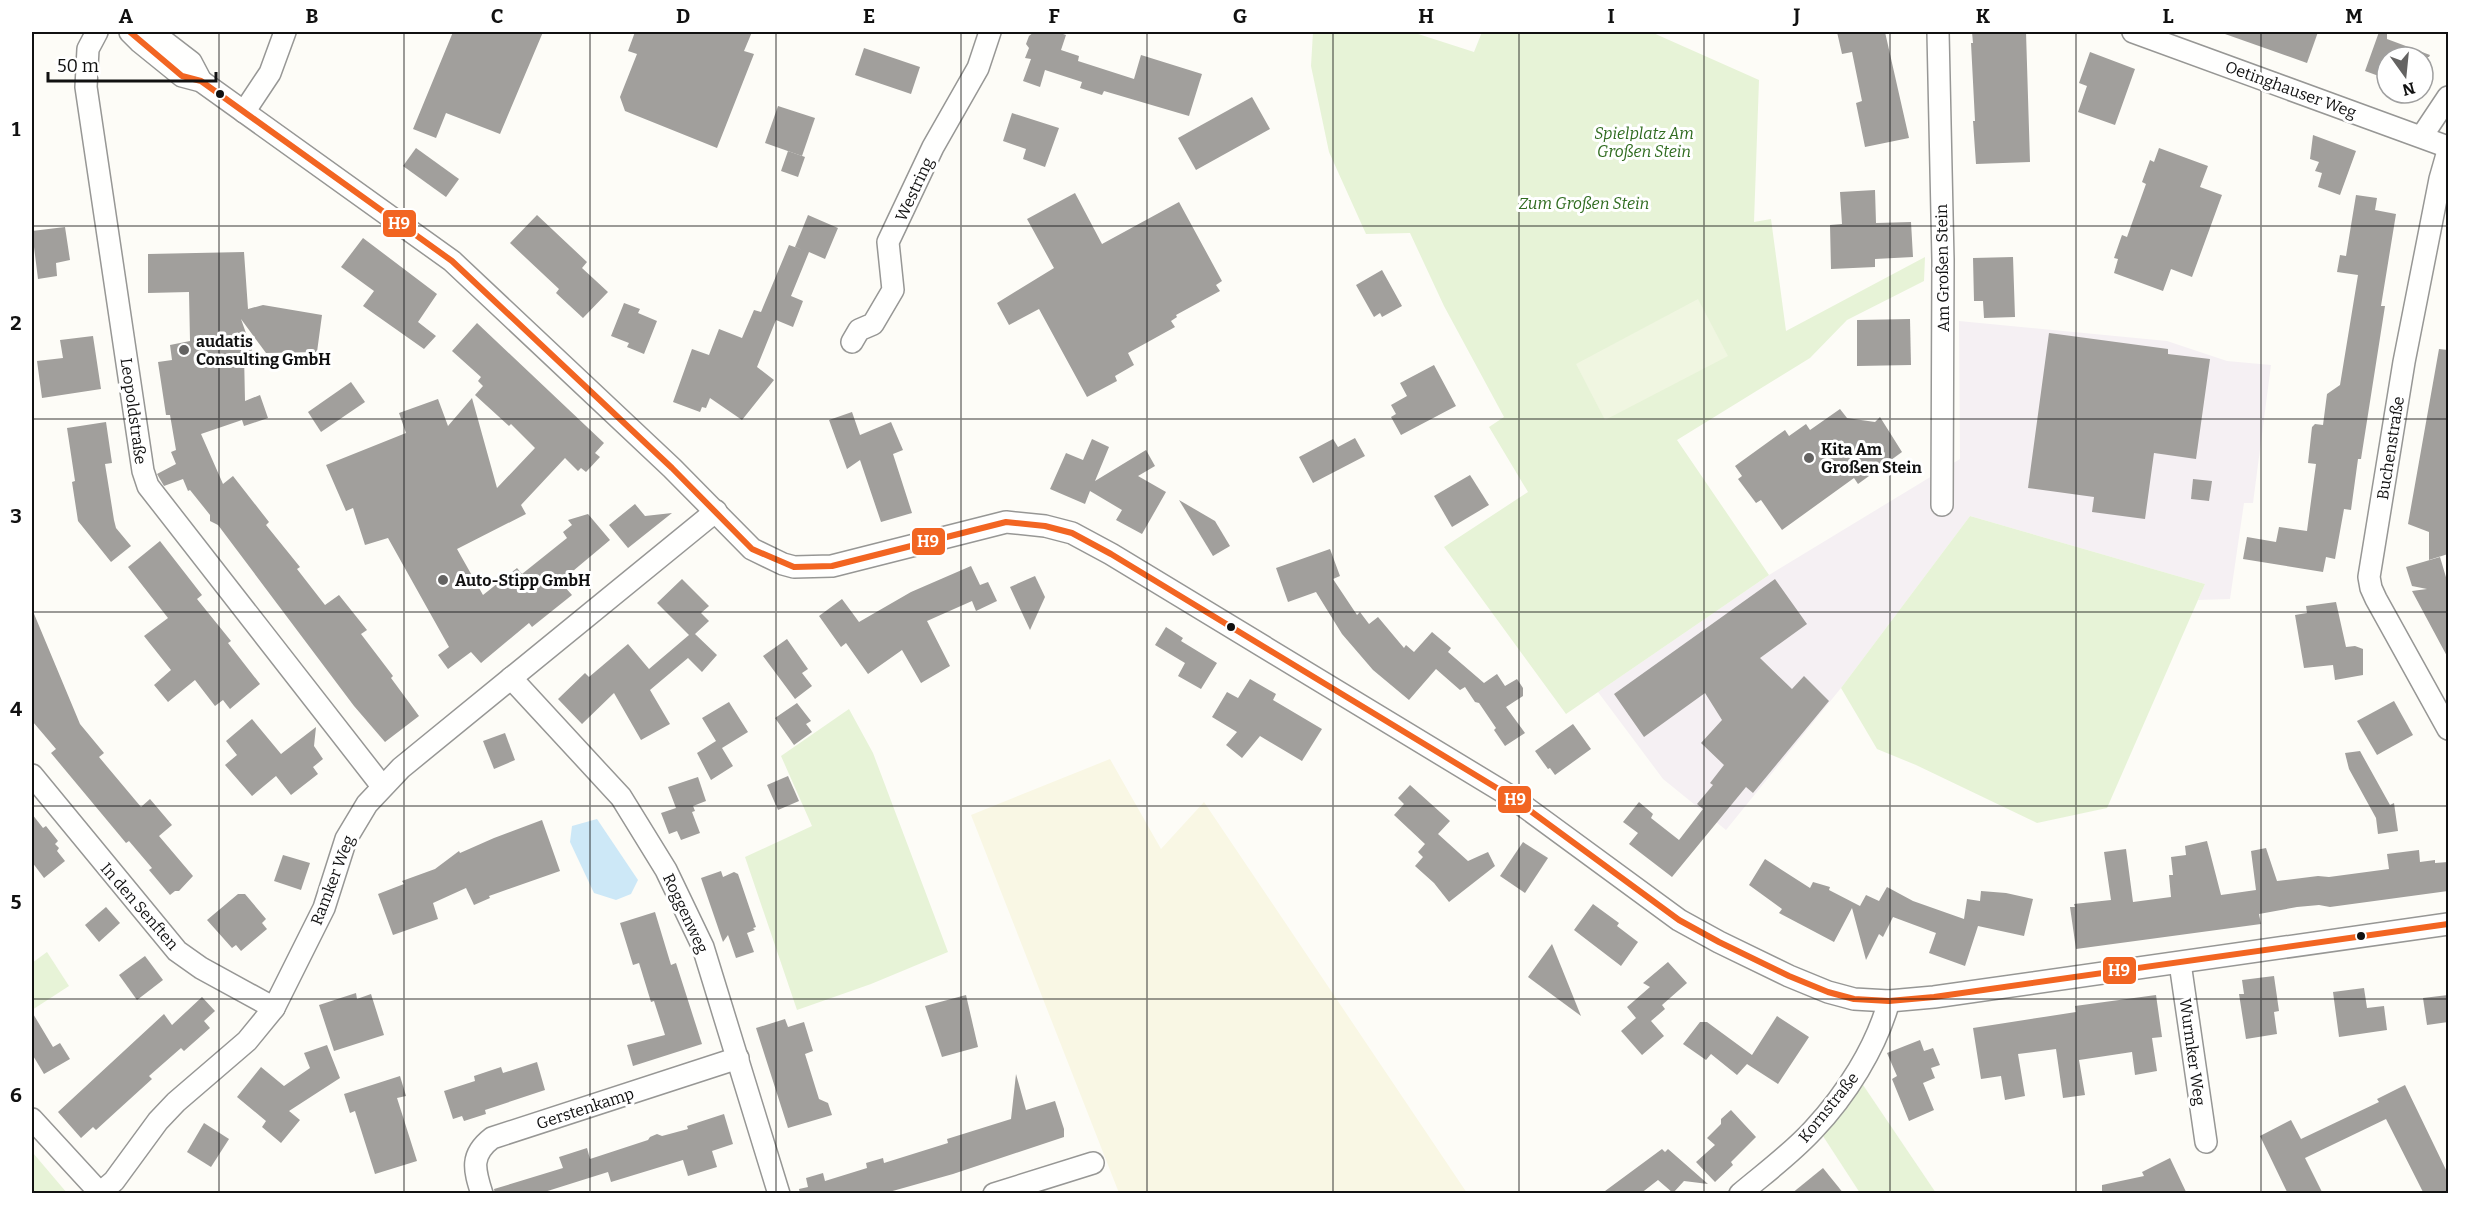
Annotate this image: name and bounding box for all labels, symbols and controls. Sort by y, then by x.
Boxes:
text: A [119,4,134,28]
text: B [306,4,319,28]
text: C [491,4,503,28]
text: D [676,4,690,28]
text: E [863,4,875,28]
text: F [1048,4,1060,28]
text: G [1233,4,1247,28]
text: H [1418,4,1434,28]
text: I [1607,4,1615,28]
text: J [1793,4,1801,28]
text: K [1976,4,1991,28]
text: L [2162,4,2174,28]
text: M [2345,4,2363,28]
scale bar [48,45,216,83]
north arrow [2375,45,2435,105]
text: 50 m [57,55,99,77]
street label: Oetinghauser Weg [2223,57,2359,122]
text: N [2400,78,2417,100]
unlabelled marker [214,88,226,100]
text: 1 [12,117,21,141]
park label: Spielplatz Am Großen Stein [1594,124,1694,161]
street label: Westring [891,154,937,224]
park label: Zum Großen Stein [1519,194,1649,213]
street label: Am Großen Stein [1932,204,1953,332]
line badge: H9 [382,209,417,238]
text: H9 [388,214,410,233]
text: 2 [10,311,22,335]
place label: audatis Consulting GmbH [196,332,331,369]
marker: audatis Consulting GmbH [177,343,191,357]
street label: Leopoldstraße [117,357,150,465]
street label: Buchenstraße [2373,395,2408,501]
place label: Kita Am Großen Stein [1821,440,1922,477]
marker: Kita Am Großen Stein [1802,451,1816,465]
text: 3 [10,504,22,528]
line badge: H9 [911,527,946,556]
text: H9 [917,532,939,551]
place label: Auto-Stipp GmbH [455,571,591,590]
marker: Auto-Stipp GmbH [436,573,450,587]
unlabelled marker [1225,621,1237,633]
text: 4 [10,697,22,721]
line badge: H9 [1497,785,1532,814]
text: H9 [1504,790,1526,809]
street label: Ramker Weg [307,833,358,928]
street label: In den Senften [97,859,183,954]
street label: Roggenweg [659,870,712,956]
text: 5 [11,890,22,914]
unlabelled marker [2355,930,2367,942]
line badge: H9 [2102,956,2137,985]
text: H9 [2108,961,2130,980]
street label: Wurmker Weg [2176,997,2209,1107]
street label: Kornstraße [1794,1068,1862,1146]
text: 6 [10,1083,22,1107]
street label: Gerstenkamp [534,1084,636,1133]

